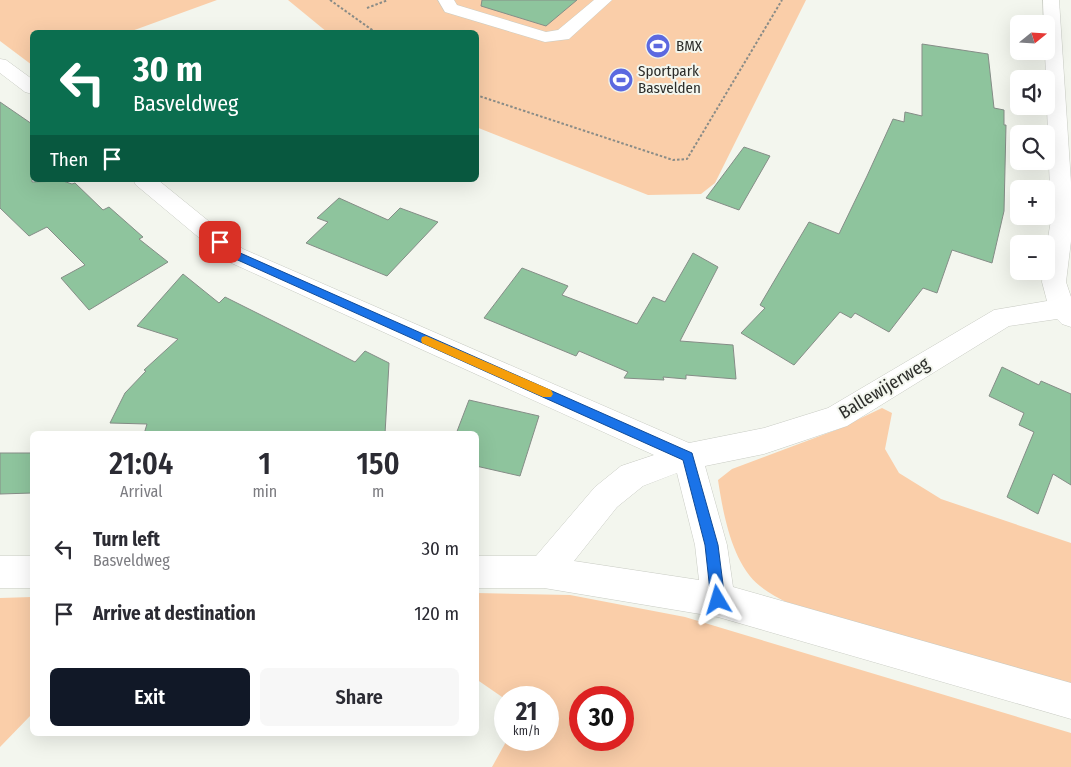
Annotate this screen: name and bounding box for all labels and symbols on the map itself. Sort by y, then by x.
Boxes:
north arrow [1010,15,1055,60]
sports icon: BMX [645,33,671,59]
place label: BMX [676,37,703,55]
place label: Sportpark Basvelden [638,62,701,97]
sports icon: Sportpark Basvelden [608,67,634,93]
pin [199,221,241,263]
street label: Ballewijerweg [835,352,934,424]
position arrow [691,573,743,625]
speed limit sign: 30 [569,686,634,751]

